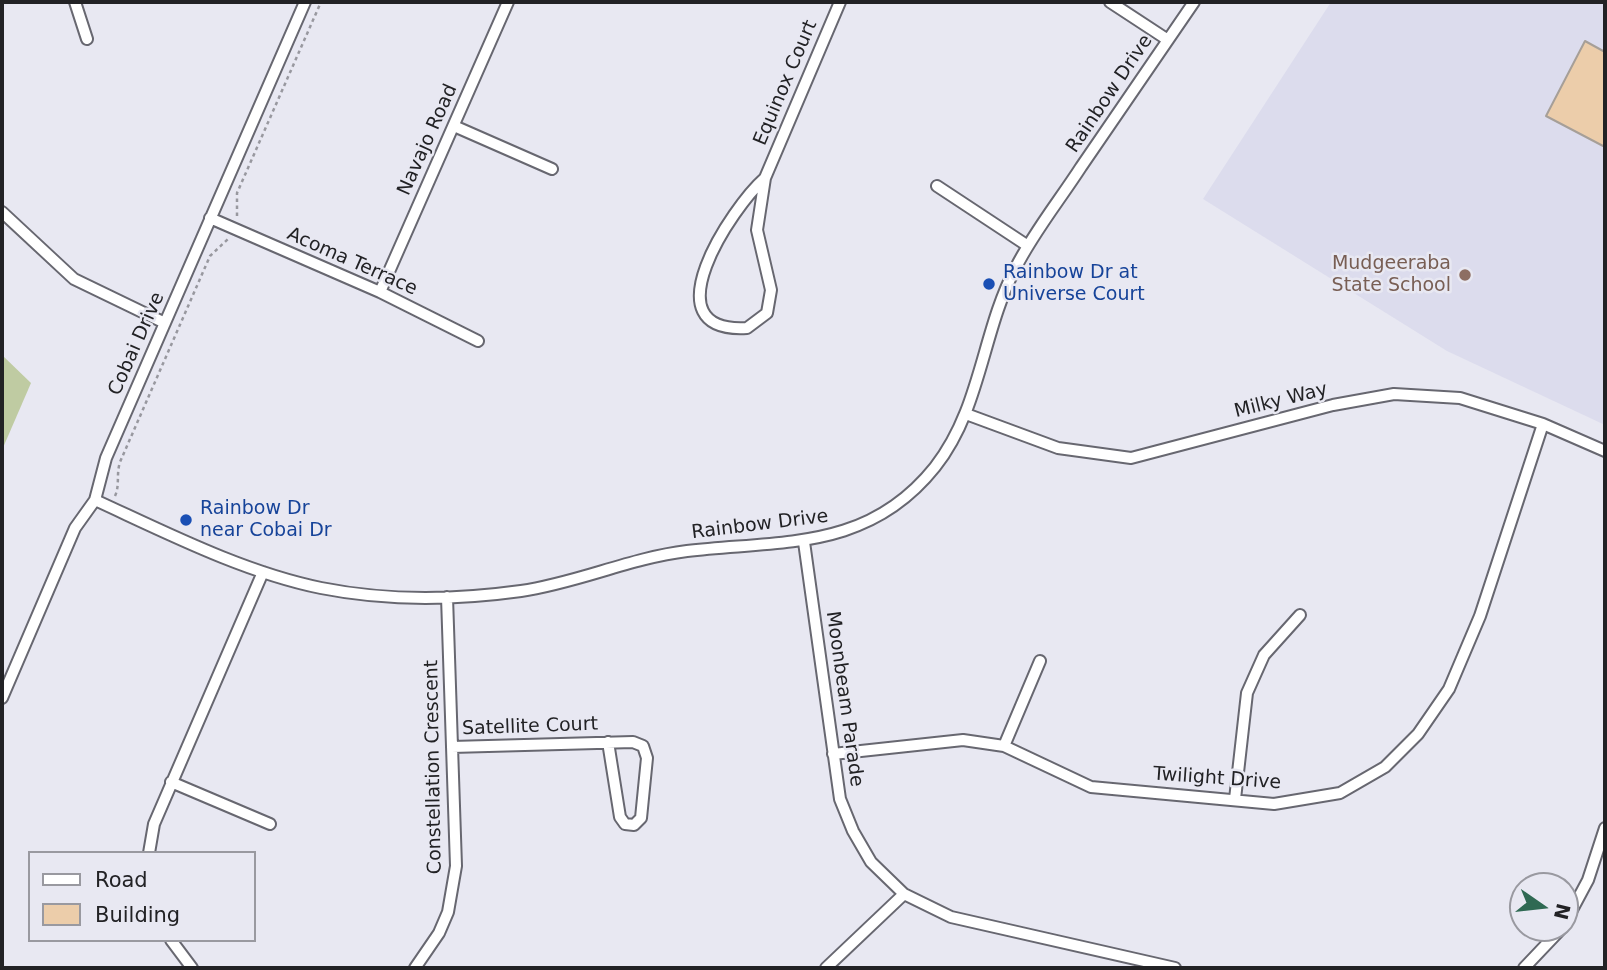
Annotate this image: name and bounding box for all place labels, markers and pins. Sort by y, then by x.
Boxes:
place label: Mudgeeraba State School [1332,253,1451,297]
place label: Rainbow Dr at Universe Court [1003,262,1145,306]
marker: Mudgeeraba State School [1457,267,1473,283]
marker: Rainbow Dr at Universe Court [981,276,997,292]
place label: Rainbow Dr near Cobai Dr [200,498,332,542]
marker: Rainbow Dr near Cobai Dr [178,512,194,528]

